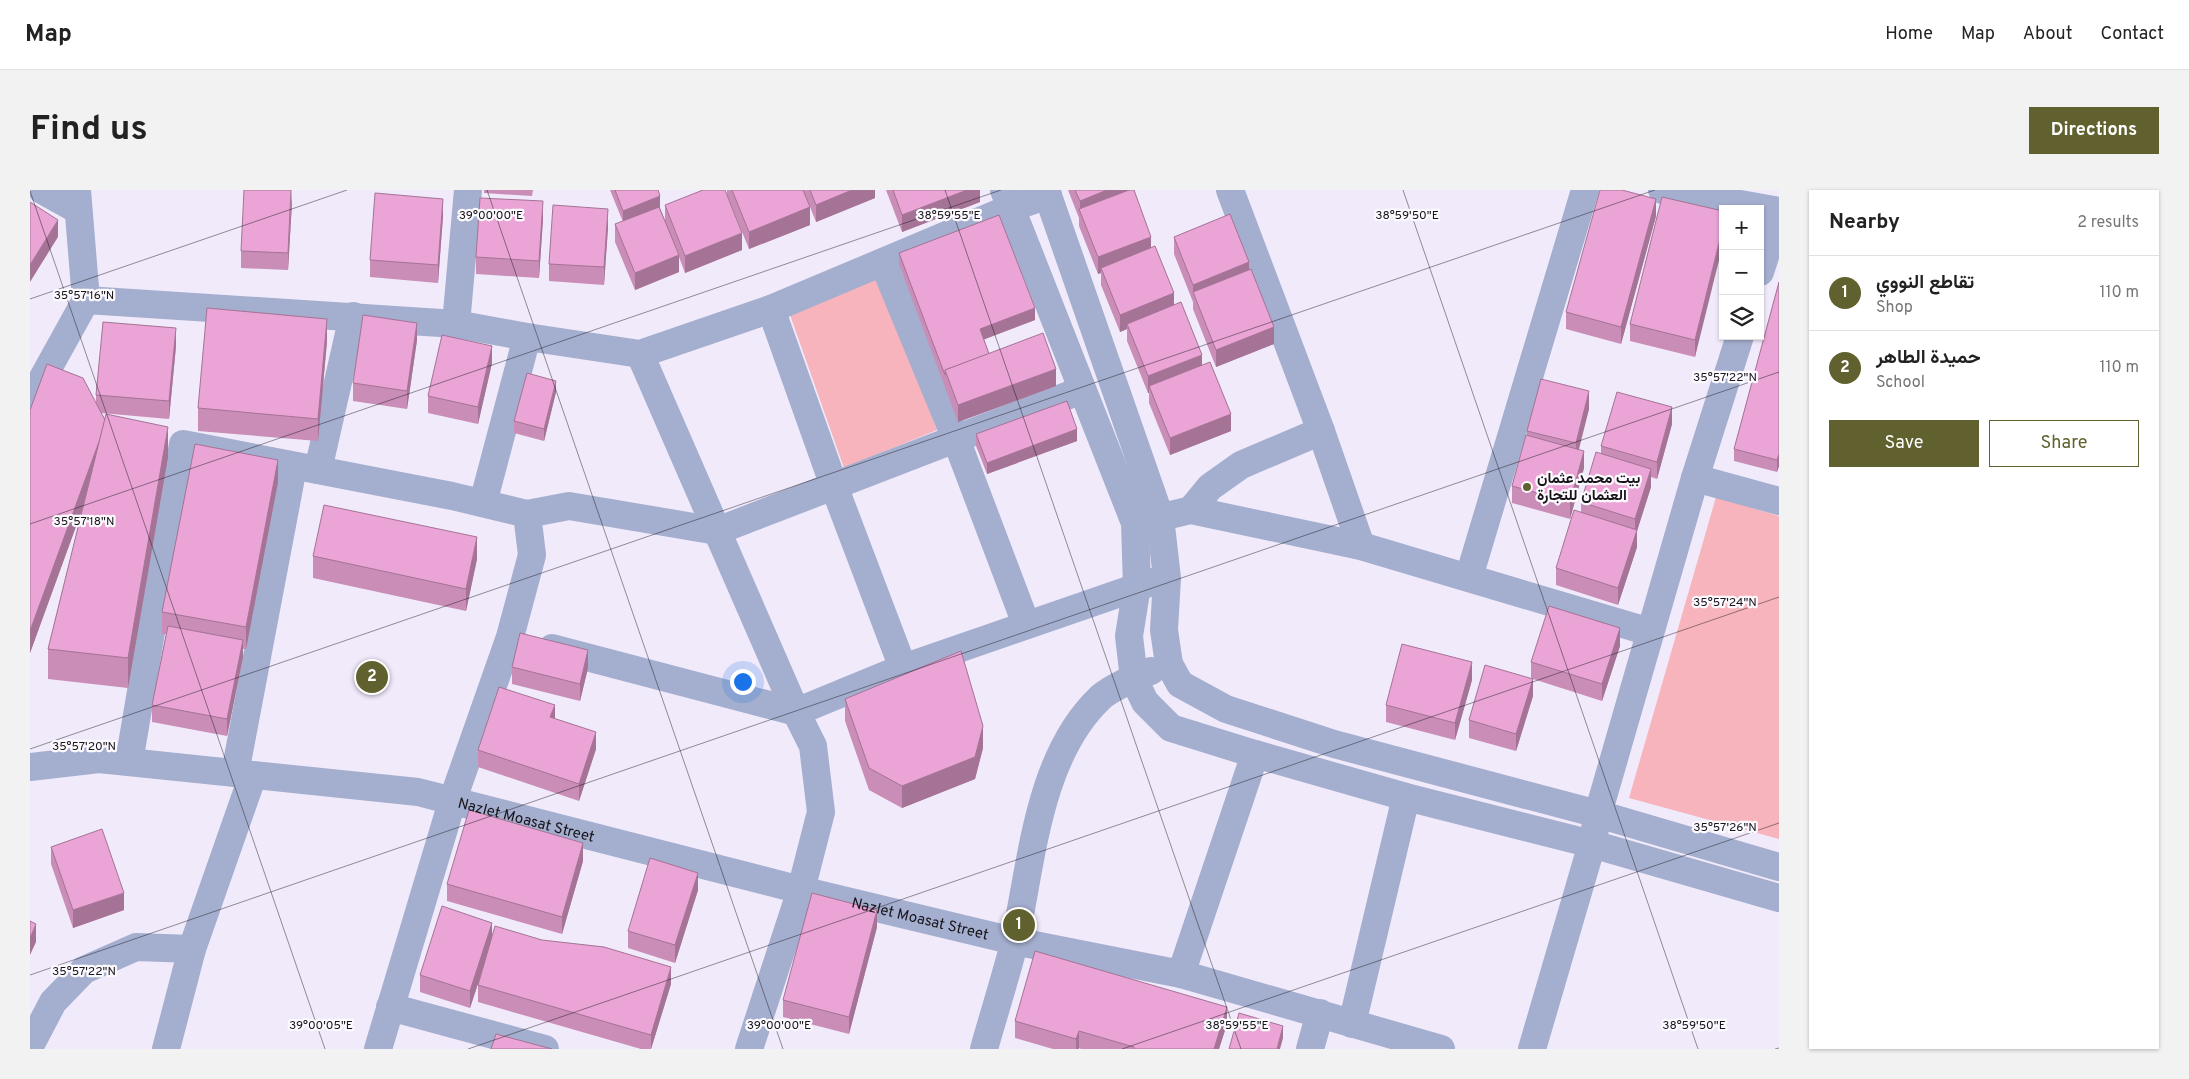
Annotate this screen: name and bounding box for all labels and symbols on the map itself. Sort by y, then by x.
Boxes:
text: 39°00'00"E [459,208,523,224]
text: 38°59'55"E [917,208,981,224]
text: 38°59'50"E [1375,208,1439,224]
text: 35°57'16"N [54,288,114,304]
text: 35°57'22"N [1693,370,1757,386]
place label: بيت محمد عثمان العثمان للتجارة [1537,470,1640,506]
marker: بيت محمد عثمان العثمان للتجارة [1521,481,1533,493]
text: 35°57'18"N [54,514,114,530]
text: 35°57'24"N [1693,595,1757,611]
pin: 2 [356,658,388,696]
your location [730,669,756,695]
text: 35°57'20"N [52,739,116,755]
street label: Nazlet Moasat Street [456,795,596,848]
text: 35°57'26"N [1693,820,1757,836]
street label: Nazlet Moasat Street [849,894,990,946]
pin: 1 [1003,906,1035,944]
text: 35°57'22"N [52,964,116,980]
text: 39°00'05"E [289,1018,353,1034]
text: 39°00'00"E [747,1018,811,1034]
text: 38°59'55"E [1205,1018,1269,1034]
text: 38°59'50"E [1662,1018,1726,1034]

